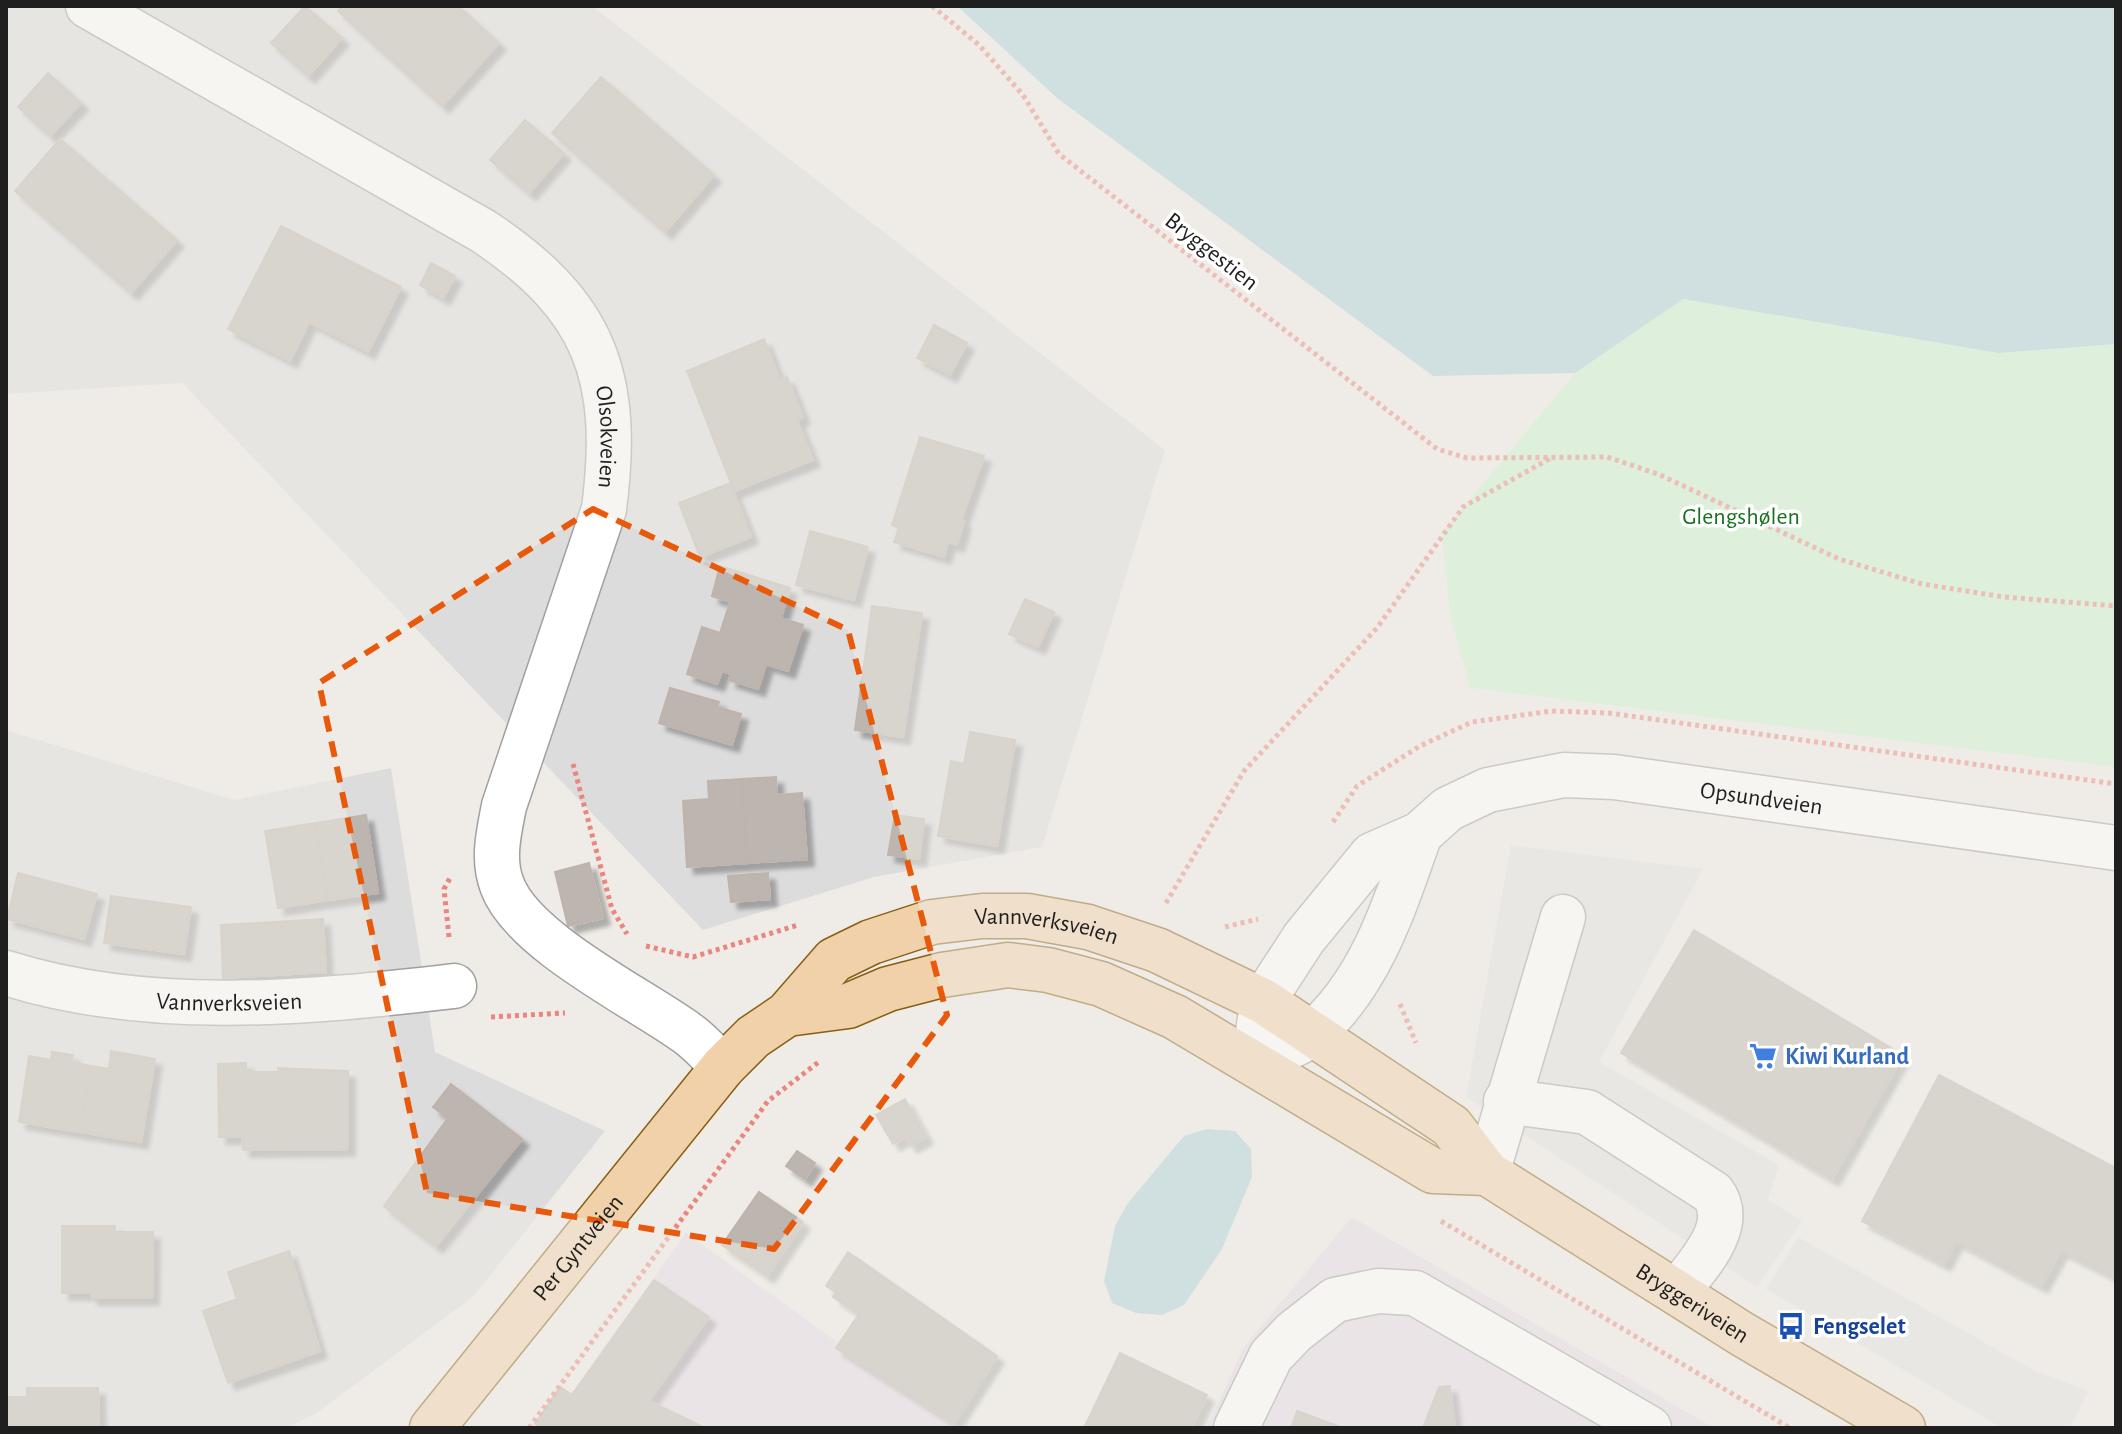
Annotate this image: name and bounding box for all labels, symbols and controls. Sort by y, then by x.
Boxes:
street label: Bryggestien [1160,208,1262,295]
street label: Olsokveien [591,384,620,489]
park label: Glengshølen [1682,505,1800,529]
street label: Opsundveien [1699,778,1824,819]
street label: Vannverksveien [973,904,1121,949]
street label: Vannverksveien [155,989,303,1016]
supermarket icon: Kiwi Kurland [1748,1041,1778,1071]
place label: Kiwi Kurland [1785,1045,1909,1069]
street label: Per Gyntveien [529,1190,628,1306]
street label: Bryggeriveien [1631,1259,1753,1348]
bus stop icon: Fengselet [1776,1311,1806,1341]
place label: Fengselet [1813,1315,1906,1339]

